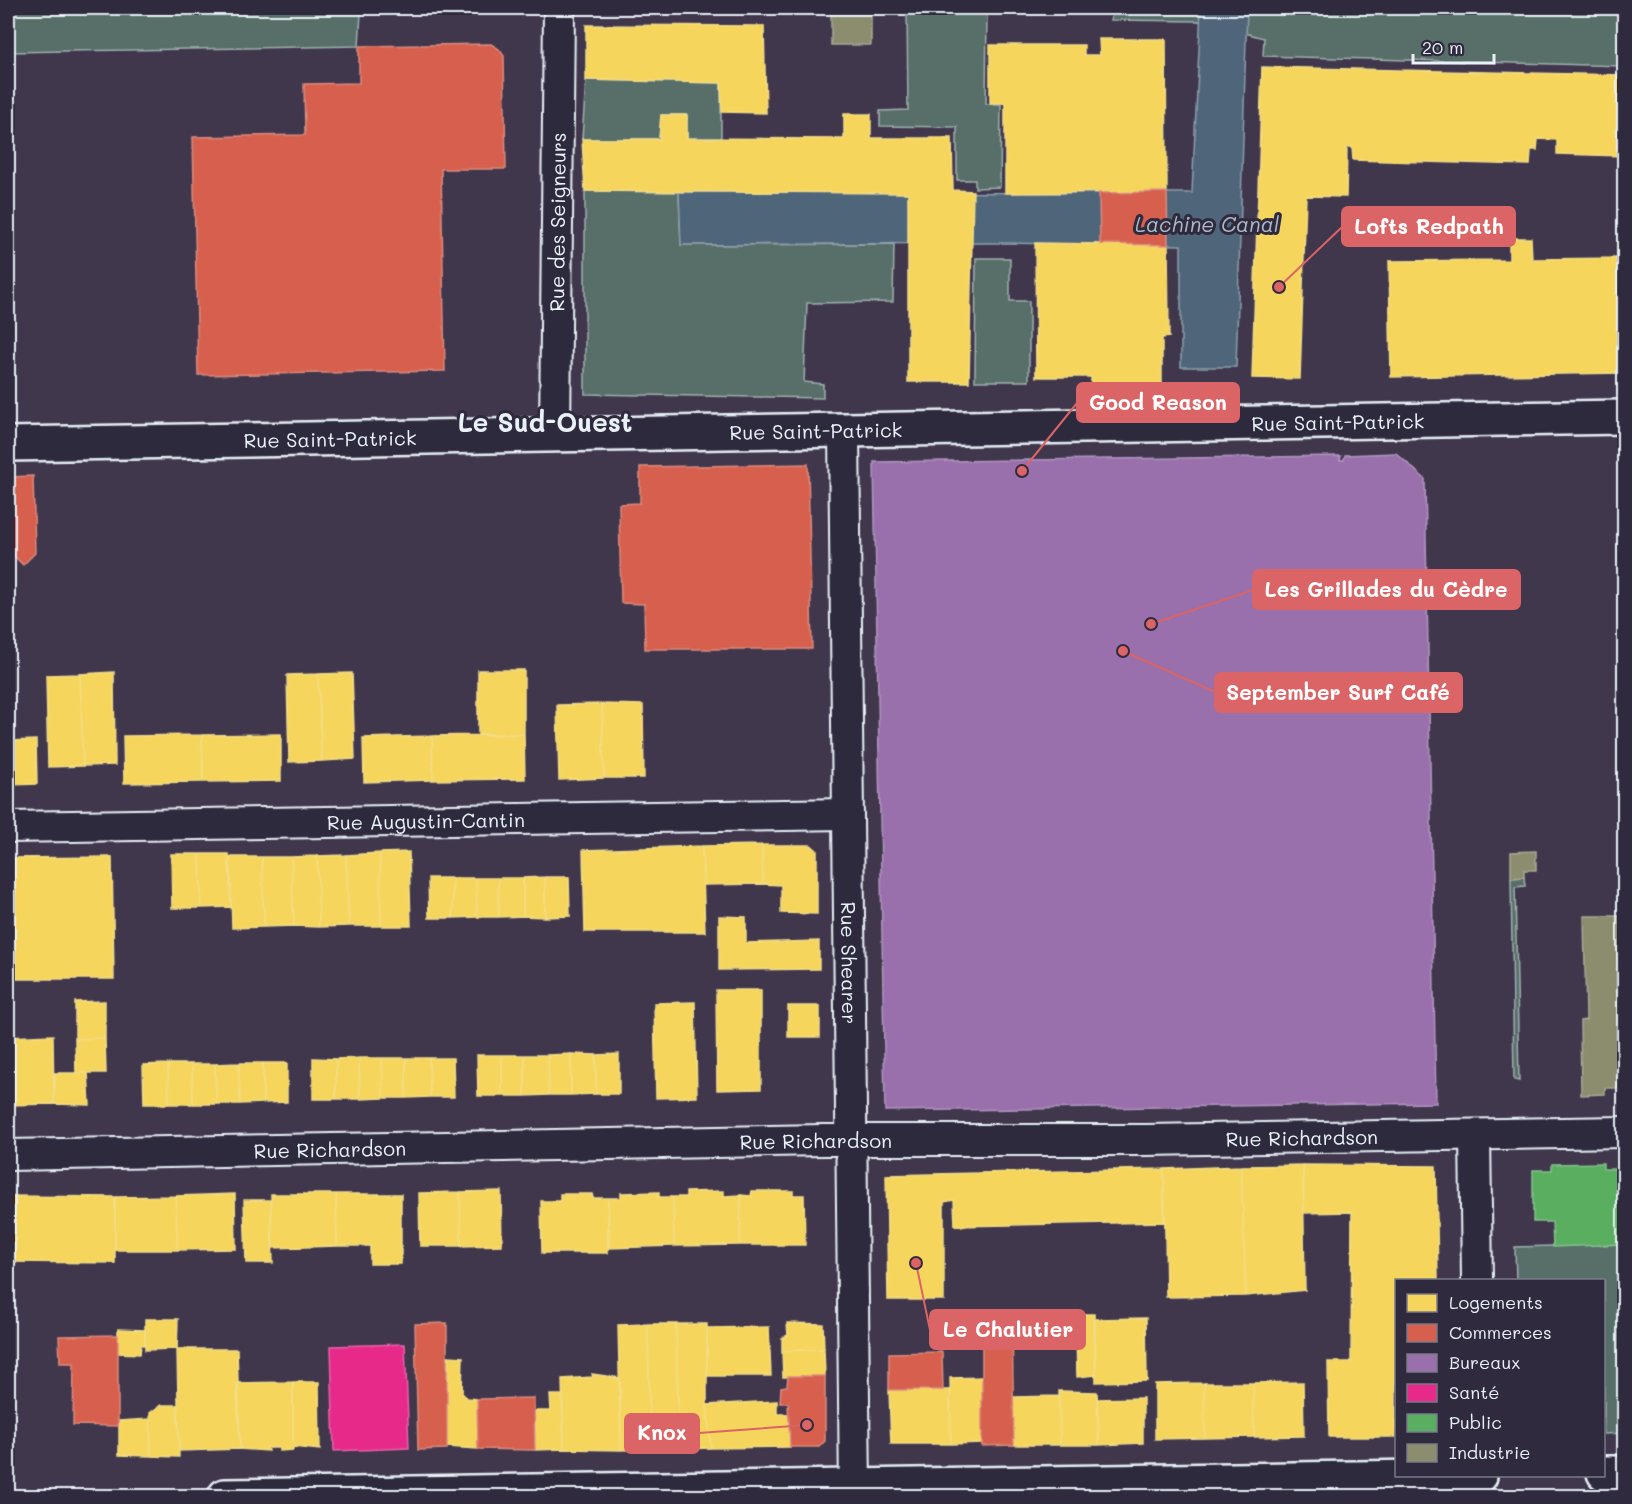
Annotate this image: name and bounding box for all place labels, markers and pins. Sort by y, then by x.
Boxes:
callout: Lofts Redpath [1342,207,1515,246]
callout: Good Reason [1077,383,1239,422]
callout: Les Grillades du Cèdre [1253,570,1520,609]
callout: September Surf Café [1215,673,1462,712]
callout: Le Chalutier [930,1310,1085,1349]
callout: Knox [625,1414,699,1453]

